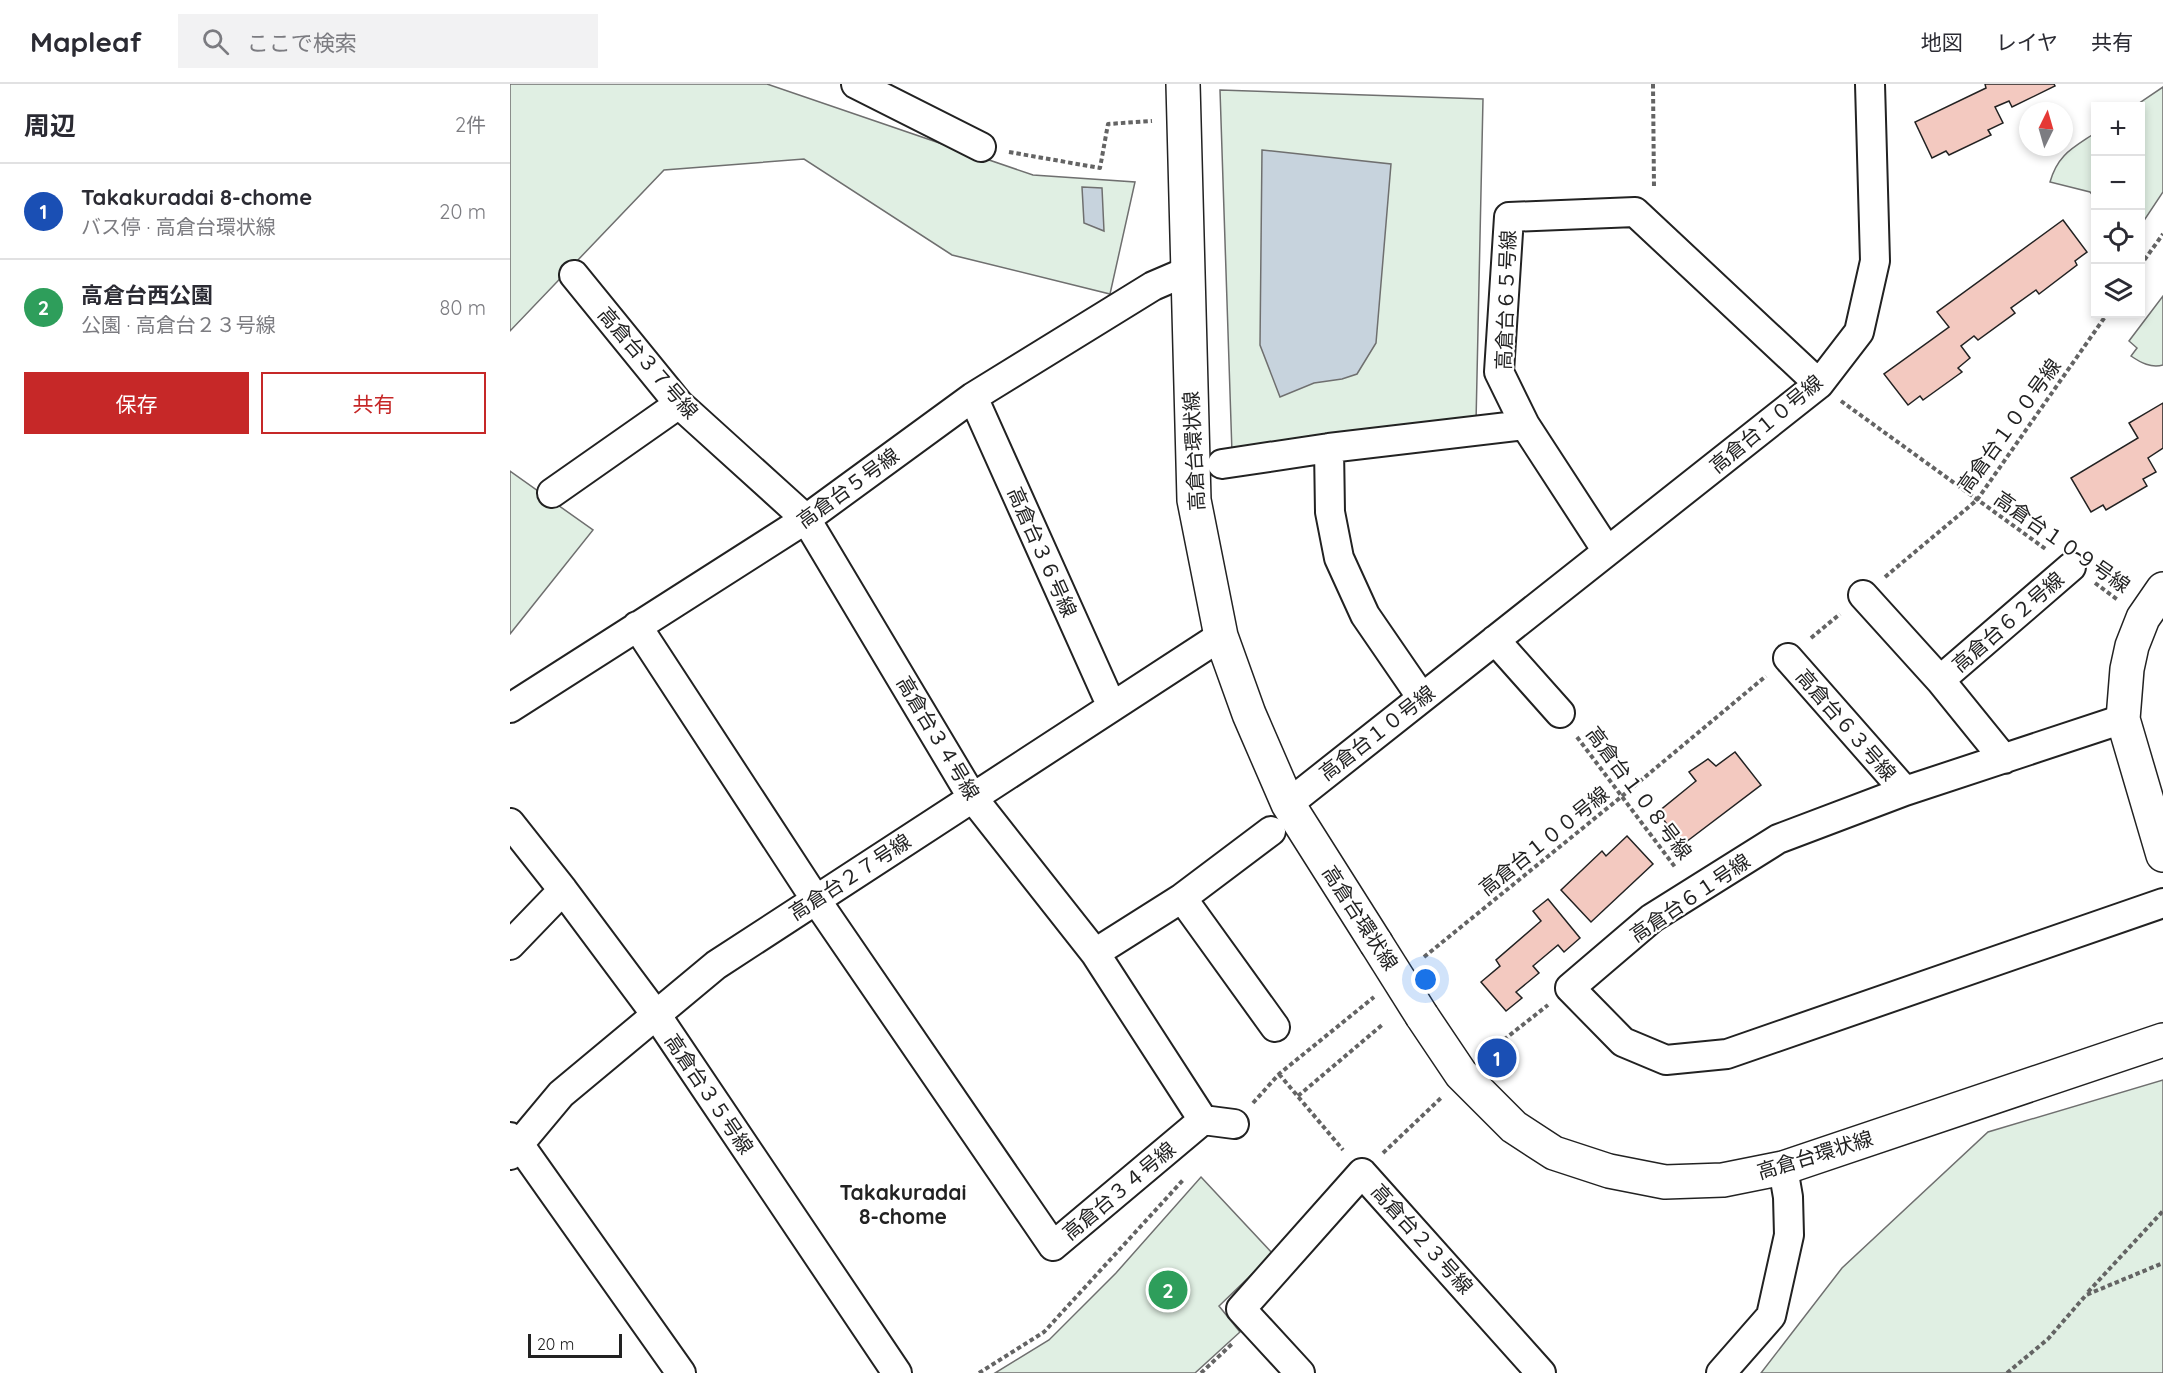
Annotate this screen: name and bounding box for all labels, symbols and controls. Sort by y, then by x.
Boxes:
search box [178,14,598,68]
text: Mapleaf [30,24,142,59]
icon: search [199,25,232,58]
text: ここで検索 [247,29,357,57]
text: 地図 [1921,29,1963,55]
text: レイヤ [1996,29,2058,55]
text: 共有 [2091,29,2133,55]
north arrow [2019,102,2073,156]
map controls [2091,102,2145,318]
button: + [2091,102,2145,156]
text: 周辺 [24,109,76,142]
text: 2件 [455,112,486,137]
button: − [2091,156,2145,210]
text: Takakuradai 8-chome [81,183,312,211]
text: 1 [40,199,47,224]
text: 20 m [439,199,486,224]
button: locate [2091,210,2145,264]
text: バス停 · 高倉台環状線 [81,214,276,239]
street label: 高倉台６５号線 [1491,230,1520,370]
button: layers [2091,264,2145,318]
text: 高倉台西公園 [81,281,213,309]
text: 2 [38,295,49,320]
text: 80 m [440,295,486,320]
street label: 高倉台３７号線 [593,302,704,424]
text: 公園 · 高倉台２３号線 [81,312,276,337]
street label: 高倉台１００号線 [1951,354,2066,498]
street label: 高倉台１０号線 [1704,369,1827,478]
button: 保存 [24,372,249,434]
button: 共有 [261,372,486,434]
street label: 高倉台環状線 [1178,390,1209,512]
street label: 高倉台５号線 [792,442,904,533]
street label: 高倉台３６号線 [1003,483,1082,621]
street label: 高倉台１０９号線 [1990,485,2135,598]
street label: 高倉台６２号線 [1947,566,2069,677]
street label: 高倉台６３号線 [1791,664,1902,786]
street label: 高倉台３４号線 [892,671,985,804]
street label: 高倉台１０号線 [1314,680,1440,786]
street label: 高倉台１０８号線 [1581,721,1698,864]
street label: 高倉台１００号線 [1474,781,1614,901]
street label: 高倉台２７号線 [784,828,915,925]
street label: 高倉台６１号線 [1625,848,1755,947]
street label: 高倉台環状線 [1317,861,1404,975]
your location [1411,965,1440,994]
street label: 高倉台３５号線 [660,1029,759,1159]
pin: 1 [1478,1036,1516,1080]
street label: 高倉台環状線 [1754,1125,1876,1184]
street label: 高倉台３４号線 [1057,1136,1180,1245]
street label: 高倉台２３号線 [1366,1178,1479,1299]
district label: Takakuradai 8-chome [840,1179,966,1229]
pin: 2 [1148,1268,1188,1312]
scale bar [528,1331,622,1358]
text: 20 m [537,1334,574,1354]

